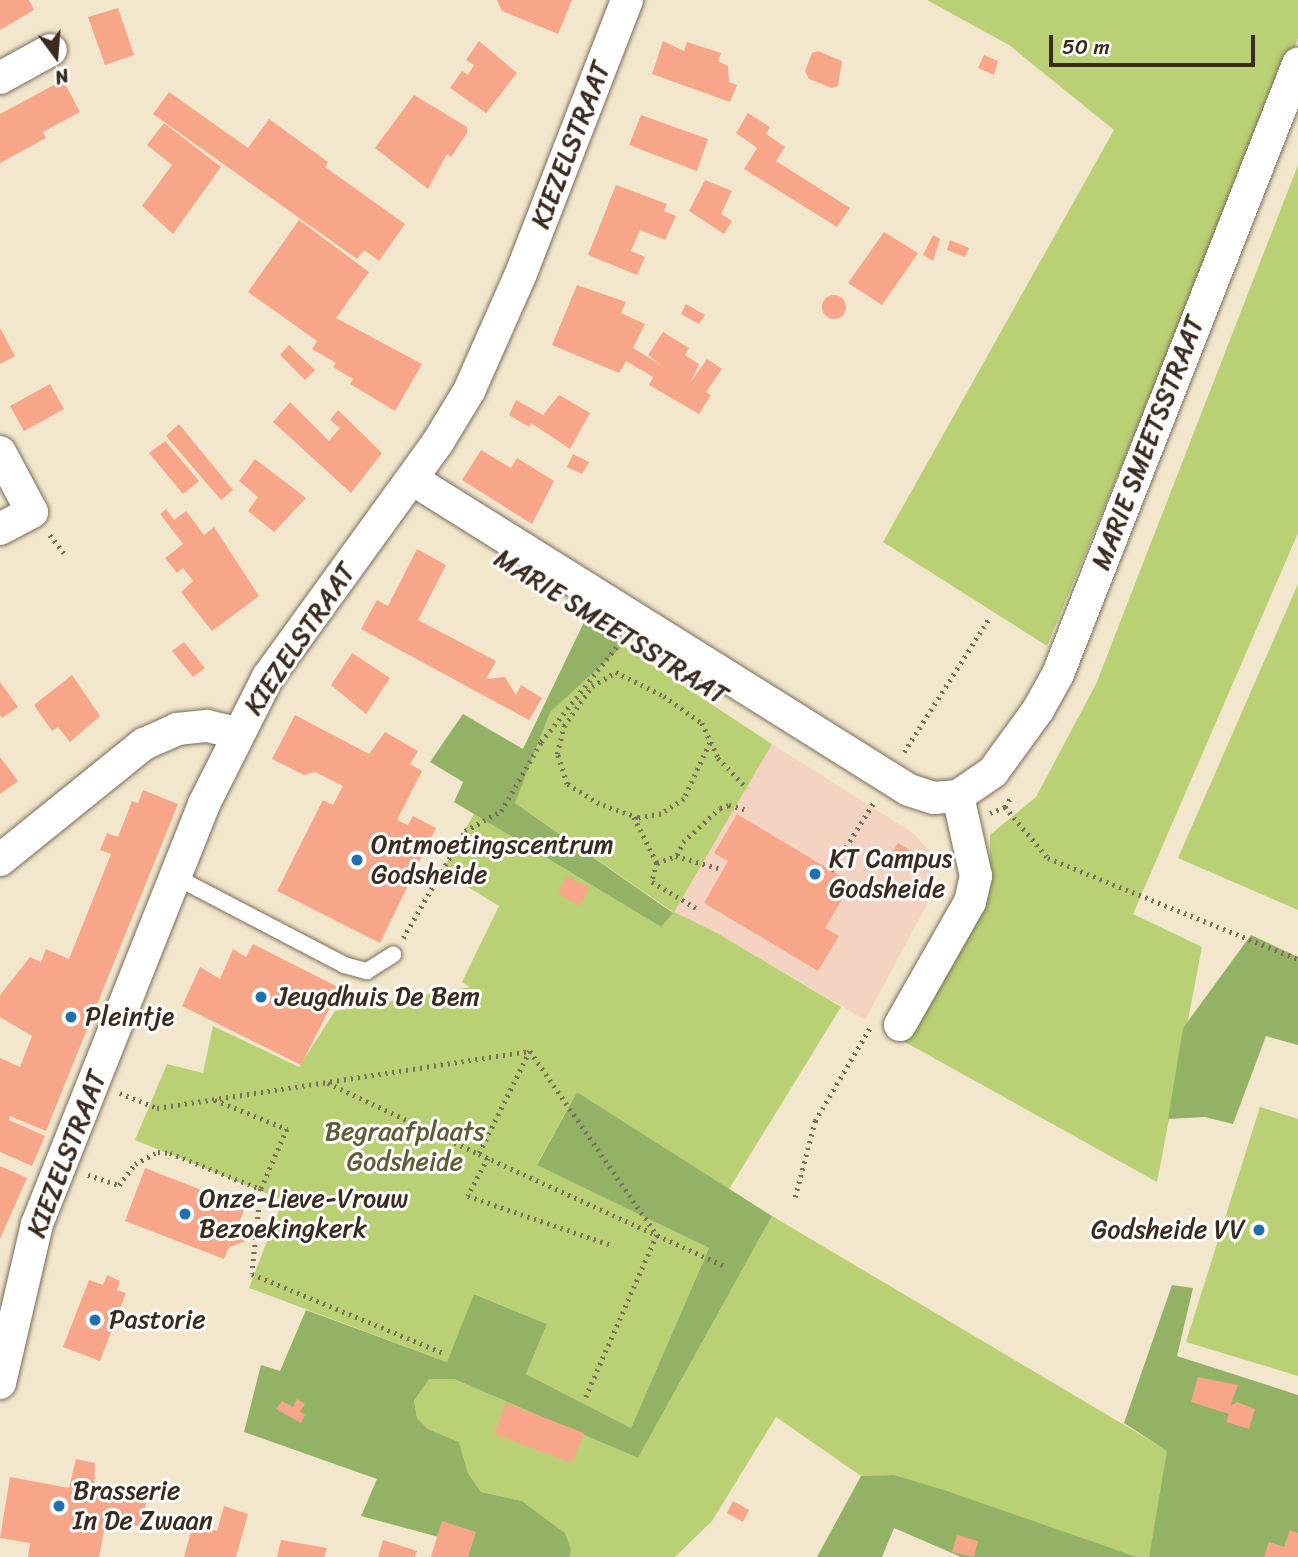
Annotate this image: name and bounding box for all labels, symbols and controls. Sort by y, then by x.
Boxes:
north arrow [21,21,91,91]
scale bar [1053,21,1260,65]
text: 50 m [1062,28,1110,66]
street label: KIEZELSTRAAT [525,57,617,233]
text: N [51,59,73,94]
street label: MARIE SMEETSSTRAAT [1085,310,1211,576]
street label: MARIE SMEETSSTRAAT [487,542,735,712]
street label: KIEZELSTRAAT [238,557,362,721]
place label: Ontmoetingscentrum Godsheide [371,829,614,890]
place label: KT Campus Godsheide [829,843,953,904]
marker: Ontmoetingscentrum Godsheide [349,852,365,868]
marker: KT Campus Godsheide [807,866,823,882]
place label: Jeugdhuis De Bem [275,981,480,1013]
marker: Jeugdhuis De Bem [253,989,269,1005]
place label: Pleintje [85,1001,174,1033]
marker: Pleintje [63,1009,79,1025]
street label: KIEZELSTRAAT [21,1066,113,1242]
park label: Begraafplaats Godsheide [325,1116,485,1178]
place label: Onze-Lieve-Vrouw Bezoekingkerk [199,1183,408,1244]
marker: Onze-Lieve-Vrouw Bezoekingkerk [177,1206,193,1222]
place label: Godsheide VV [1091,1214,1245,1246]
marker: Godsheide VV [1251,1222,1267,1238]
place label: Pastorie [109,1304,206,1336]
marker: Pastorie [87,1312,103,1328]
place label: Brasserie In De Zwaan [73,1475,212,1536]
marker: Brasserie In De Zwaan [51,1498,67,1514]

